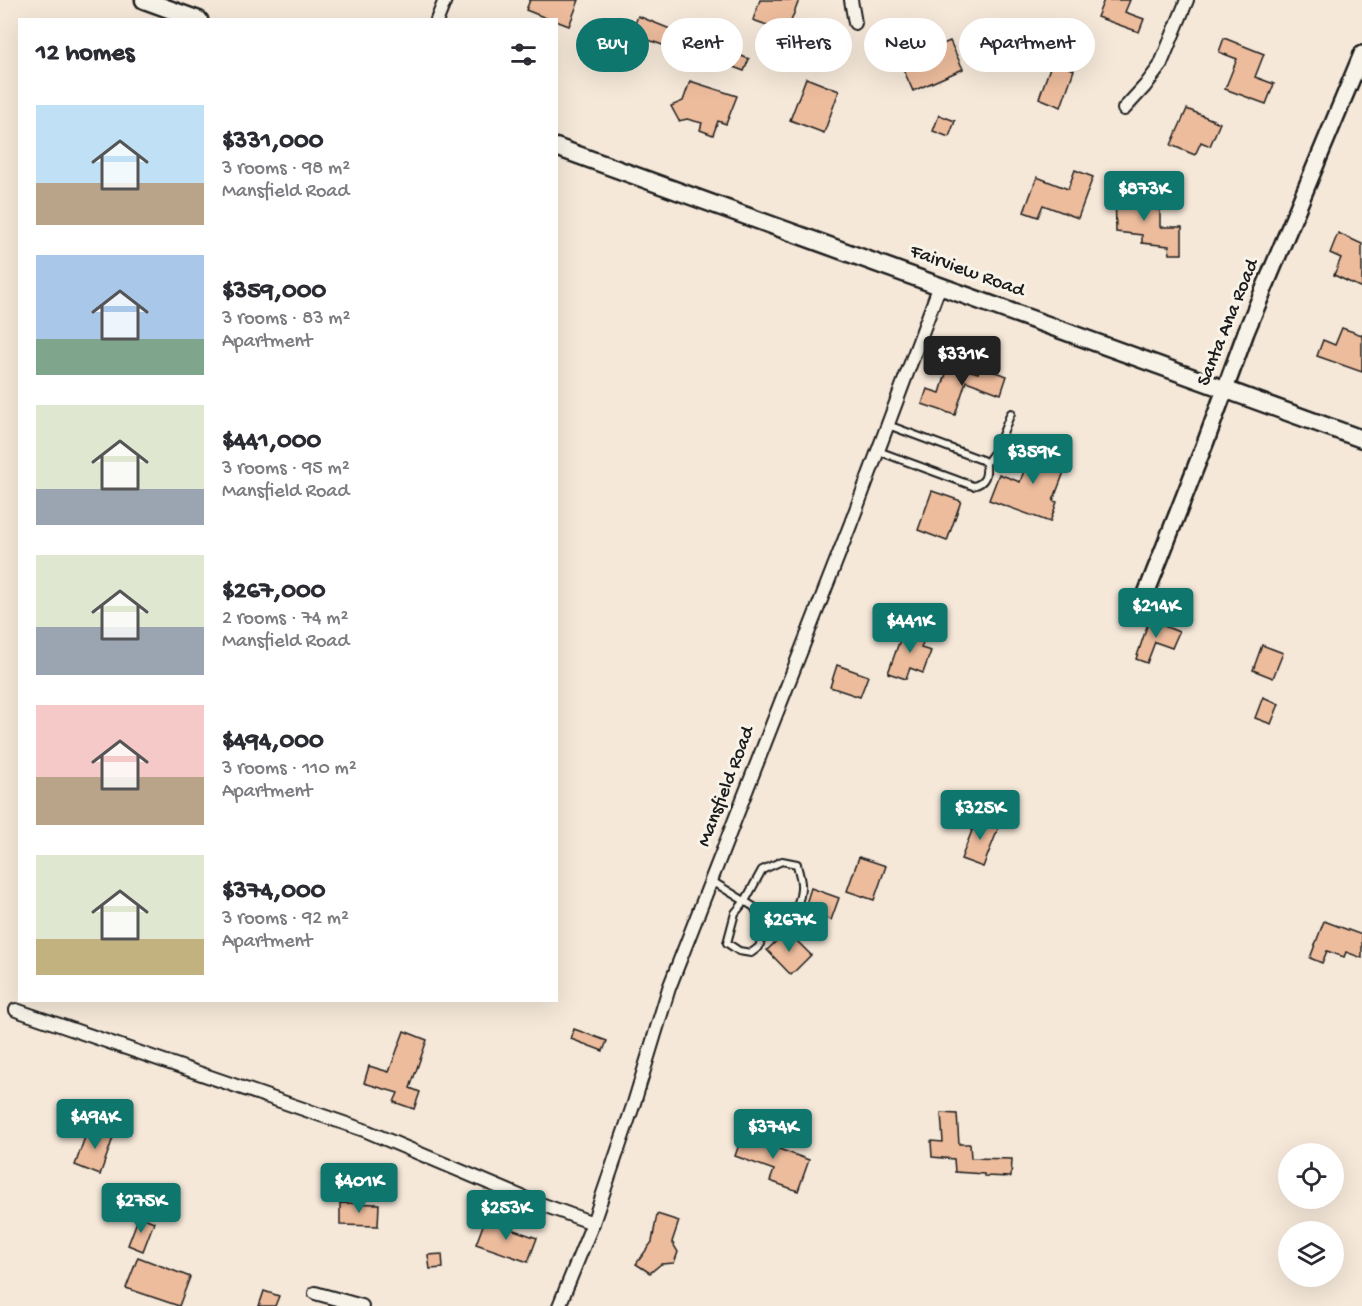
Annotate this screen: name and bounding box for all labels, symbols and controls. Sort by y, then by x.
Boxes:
chip: Buy [576,18,649,72]
chip: Rent [661,18,743,72]
chip: Filters [755,18,852,72]
chip: New [864,18,947,72]
chip: Apartment [959,18,1095,72]
icon: filters [507,38,540,71]
text: 12 homes [36,39,134,70]
text: $331,000 [222,127,324,158]
icon: home [84,129,156,201]
text: 3 rooms · 98 m² [222,158,350,181]
pin: $873K [1102,171,1186,222]
text: $873K [1118,179,1170,202]
text: Mansfield Road [222,181,349,204]
street label: Fairview Road [906,240,1030,304]
street label: Santa Ana Road [1193,254,1266,390]
text: $359,000 [222,277,326,308]
icon: home [84,279,156,351]
text: 3 rooms · 83 m² [222,308,350,331]
text: Apartment [222,331,312,354]
pin: $331K [920,336,1004,387]
text: $331K [938,344,986,367]
text: $441,000 [222,427,321,458]
icon: home [84,429,156,501]
pin: $359K [991,434,1075,485]
text: $359K [1008,442,1058,465]
text: 3 rooms · 95 m² [222,458,350,481]
text: Mansfield Road [222,481,349,504]
text: $267,000 [222,577,326,608]
icon: home [84,579,156,651]
pin: $214K [1114,588,1198,639]
text: $214K [1132,596,1180,619]
pin: $441K [868,603,952,654]
text: 2 rooms · 74 m² [222,608,348,631]
text: $441K [886,611,934,634]
text: Mansfield Road [222,631,349,654]
street label: Mansfield Road [693,721,761,850]
text: $494,000 [222,727,324,758]
icon: home [84,729,156,801]
text: 3 rooms · 110 m² [222,758,357,781]
text: Apartment [222,781,312,804]
pin: $325K [938,790,1022,841]
text: $325K [955,798,1005,821]
text: $374,000 [222,877,325,908]
icon: home [84,879,156,951]
pin: $267K [747,902,831,953]
text: 3 rooms · 92 m² [222,908,349,931]
text: $267K [764,910,814,933]
text: Apartment [222,931,312,954]
pin: $494K [53,1099,137,1150]
text: $494K [71,1107,119,1130]
pin: $374K [731,1109,815,1160]
text: $374K [748,1117,798,1140]
map controls [1278,1143,1344,1287]
button: locate [1278,1143,1344,1209]
pin: $401K [317,1163,401,1214]
text: $401K [335,1171,383,1194]
pin: $275K [99,1183,183,1234]
pin: $253K [464,1190,548,1241]
text: $275K [116,1191,166,1214]
text: $253K [481,1198,531,1221]
button: layers [1278,1221,1344,1287]

